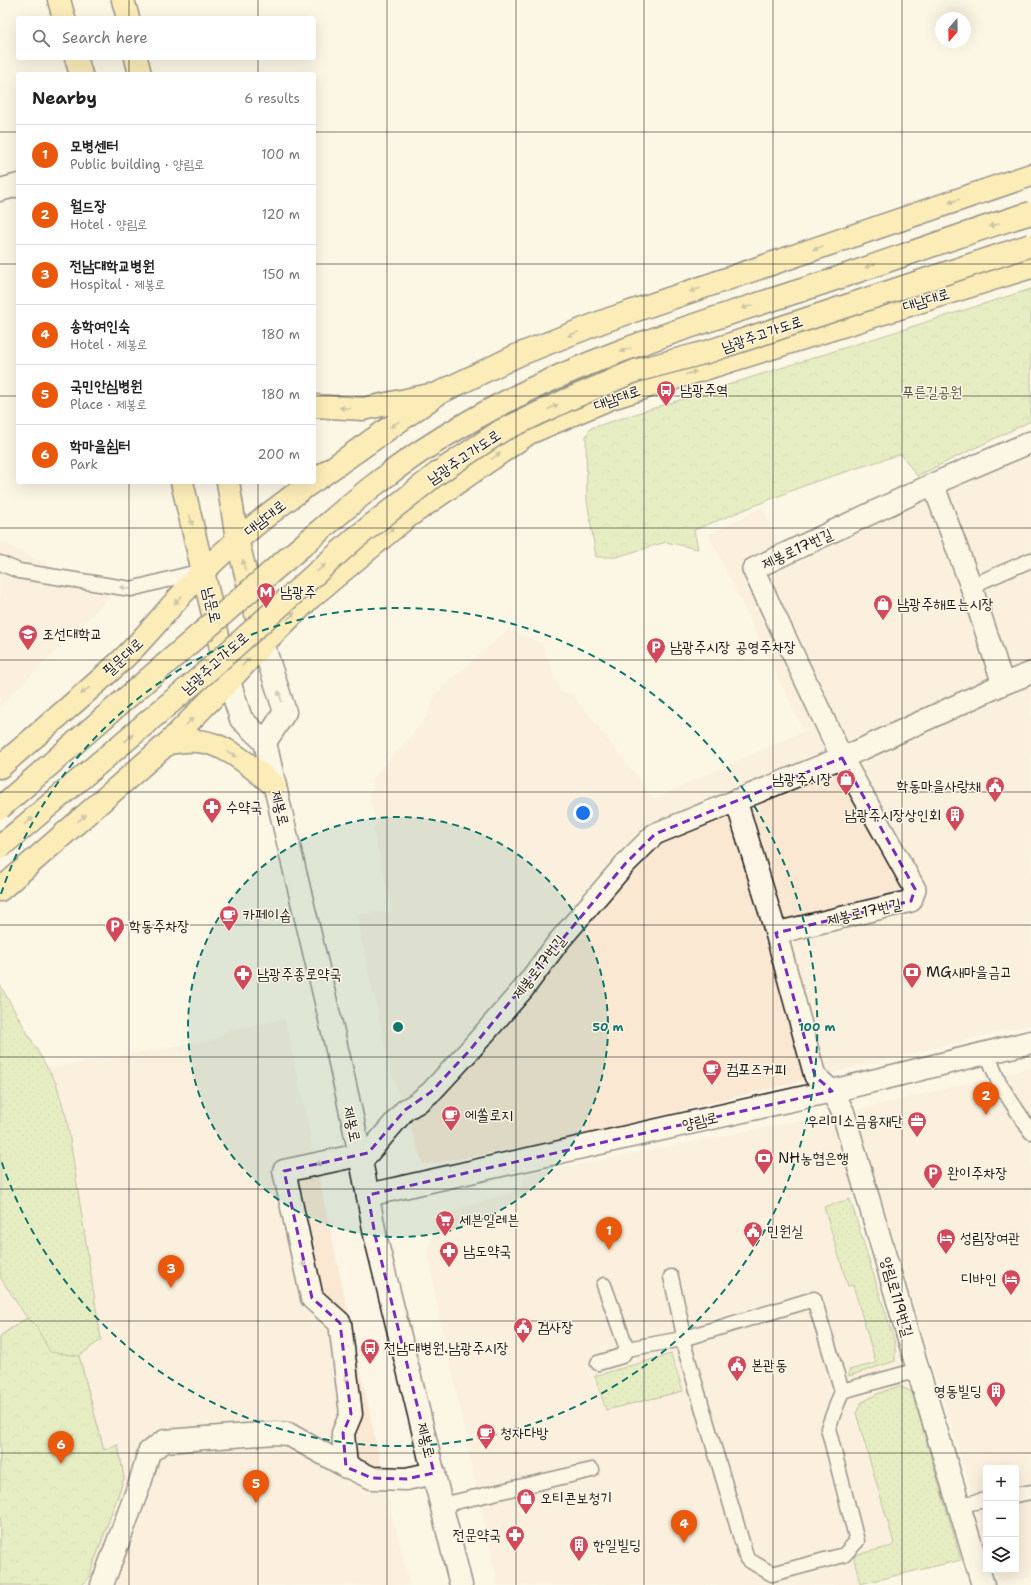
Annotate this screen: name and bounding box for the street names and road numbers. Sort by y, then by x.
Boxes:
street label: 대남대로 [900,283,952,317]
street label: 남광주고가도로 [719,311,805,357]
street label: 대남대로 [591,380,643,416]
street label: 남광주고가도로 [423,425,505,489]
street label: 대남대로 [240,495,290,541]
street label: 제봉로17번길 [758,524,836,574]
street label: 남문로 [198,585,226,625]
street label: 남광주고가도로 [177,627,253,699]
street label: 필문대로 [99,633,147,681]
street label: 제봉로 [266,788,294,828]
street label: 제봉로17번길 [825,894,903,930]
street label: 제봉로17번길 [508,931,570,1003]
street label: 제봉로 [338,1104,366,1144]
street label: 양림로 [680,1107,720,1135]
street label: 양림로119번길 [876,1255,918,1339]
street label: 제봉로 [412,1420,440,1460]

